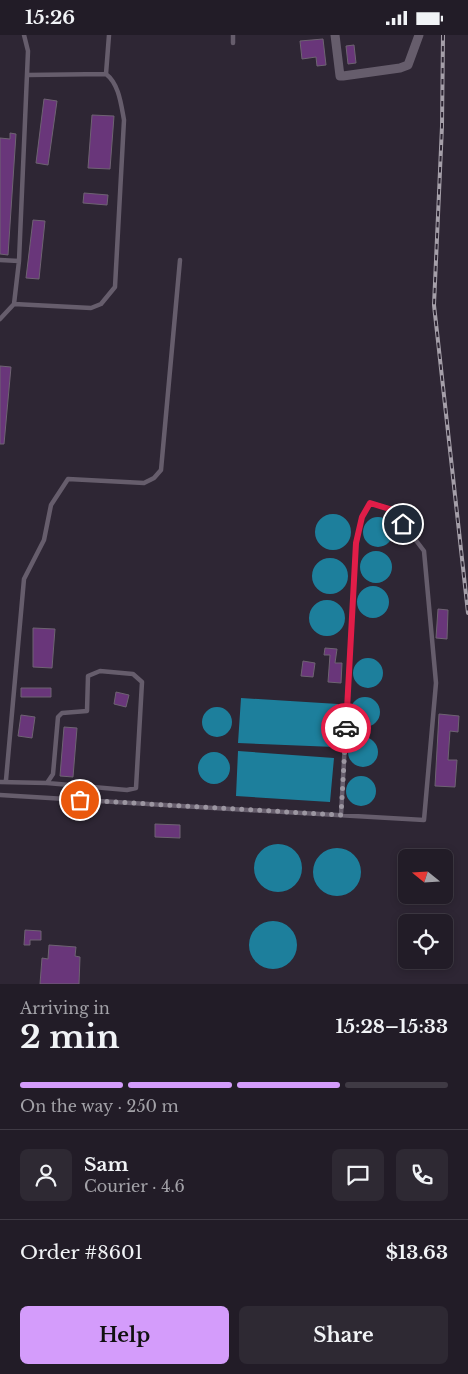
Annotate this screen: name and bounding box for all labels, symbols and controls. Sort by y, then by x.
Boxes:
text: 15:26 [25,6,75,29]
pin [382,503,424,545]
icon: home [389,510,417,538]
courier [321,703,371,753]
icon: car [332,714,360,742]
pin [59,779,101,821]
icon: bag [66,786,94,814]
north arrow [398,849,452,904]
map controls [398,849,453,969]
button: locate [398,914,453,969]
text: Arriving in [20,998,110,1018]
text: 15:28–15:33 [336,1015,448,1038]
text: 2 min [20,1017,120,1057]
text: On the way · 250 m [20,1096,179,1116]
button: person [20,1149,72,1201]
button: chat [332,1149,384,1201]
button: phone [396,1149,448,1201]
text: Sam [84,1153,129,1176]
text: Courier · 4.6 [84,1176,185,1196]
text: Order #8601 [20,1241,143,1264]
text: $13.63 [386,1241,448,1264]
button: Help [20,1306,229,1364]
button: Share [239,1306,448,1364]

